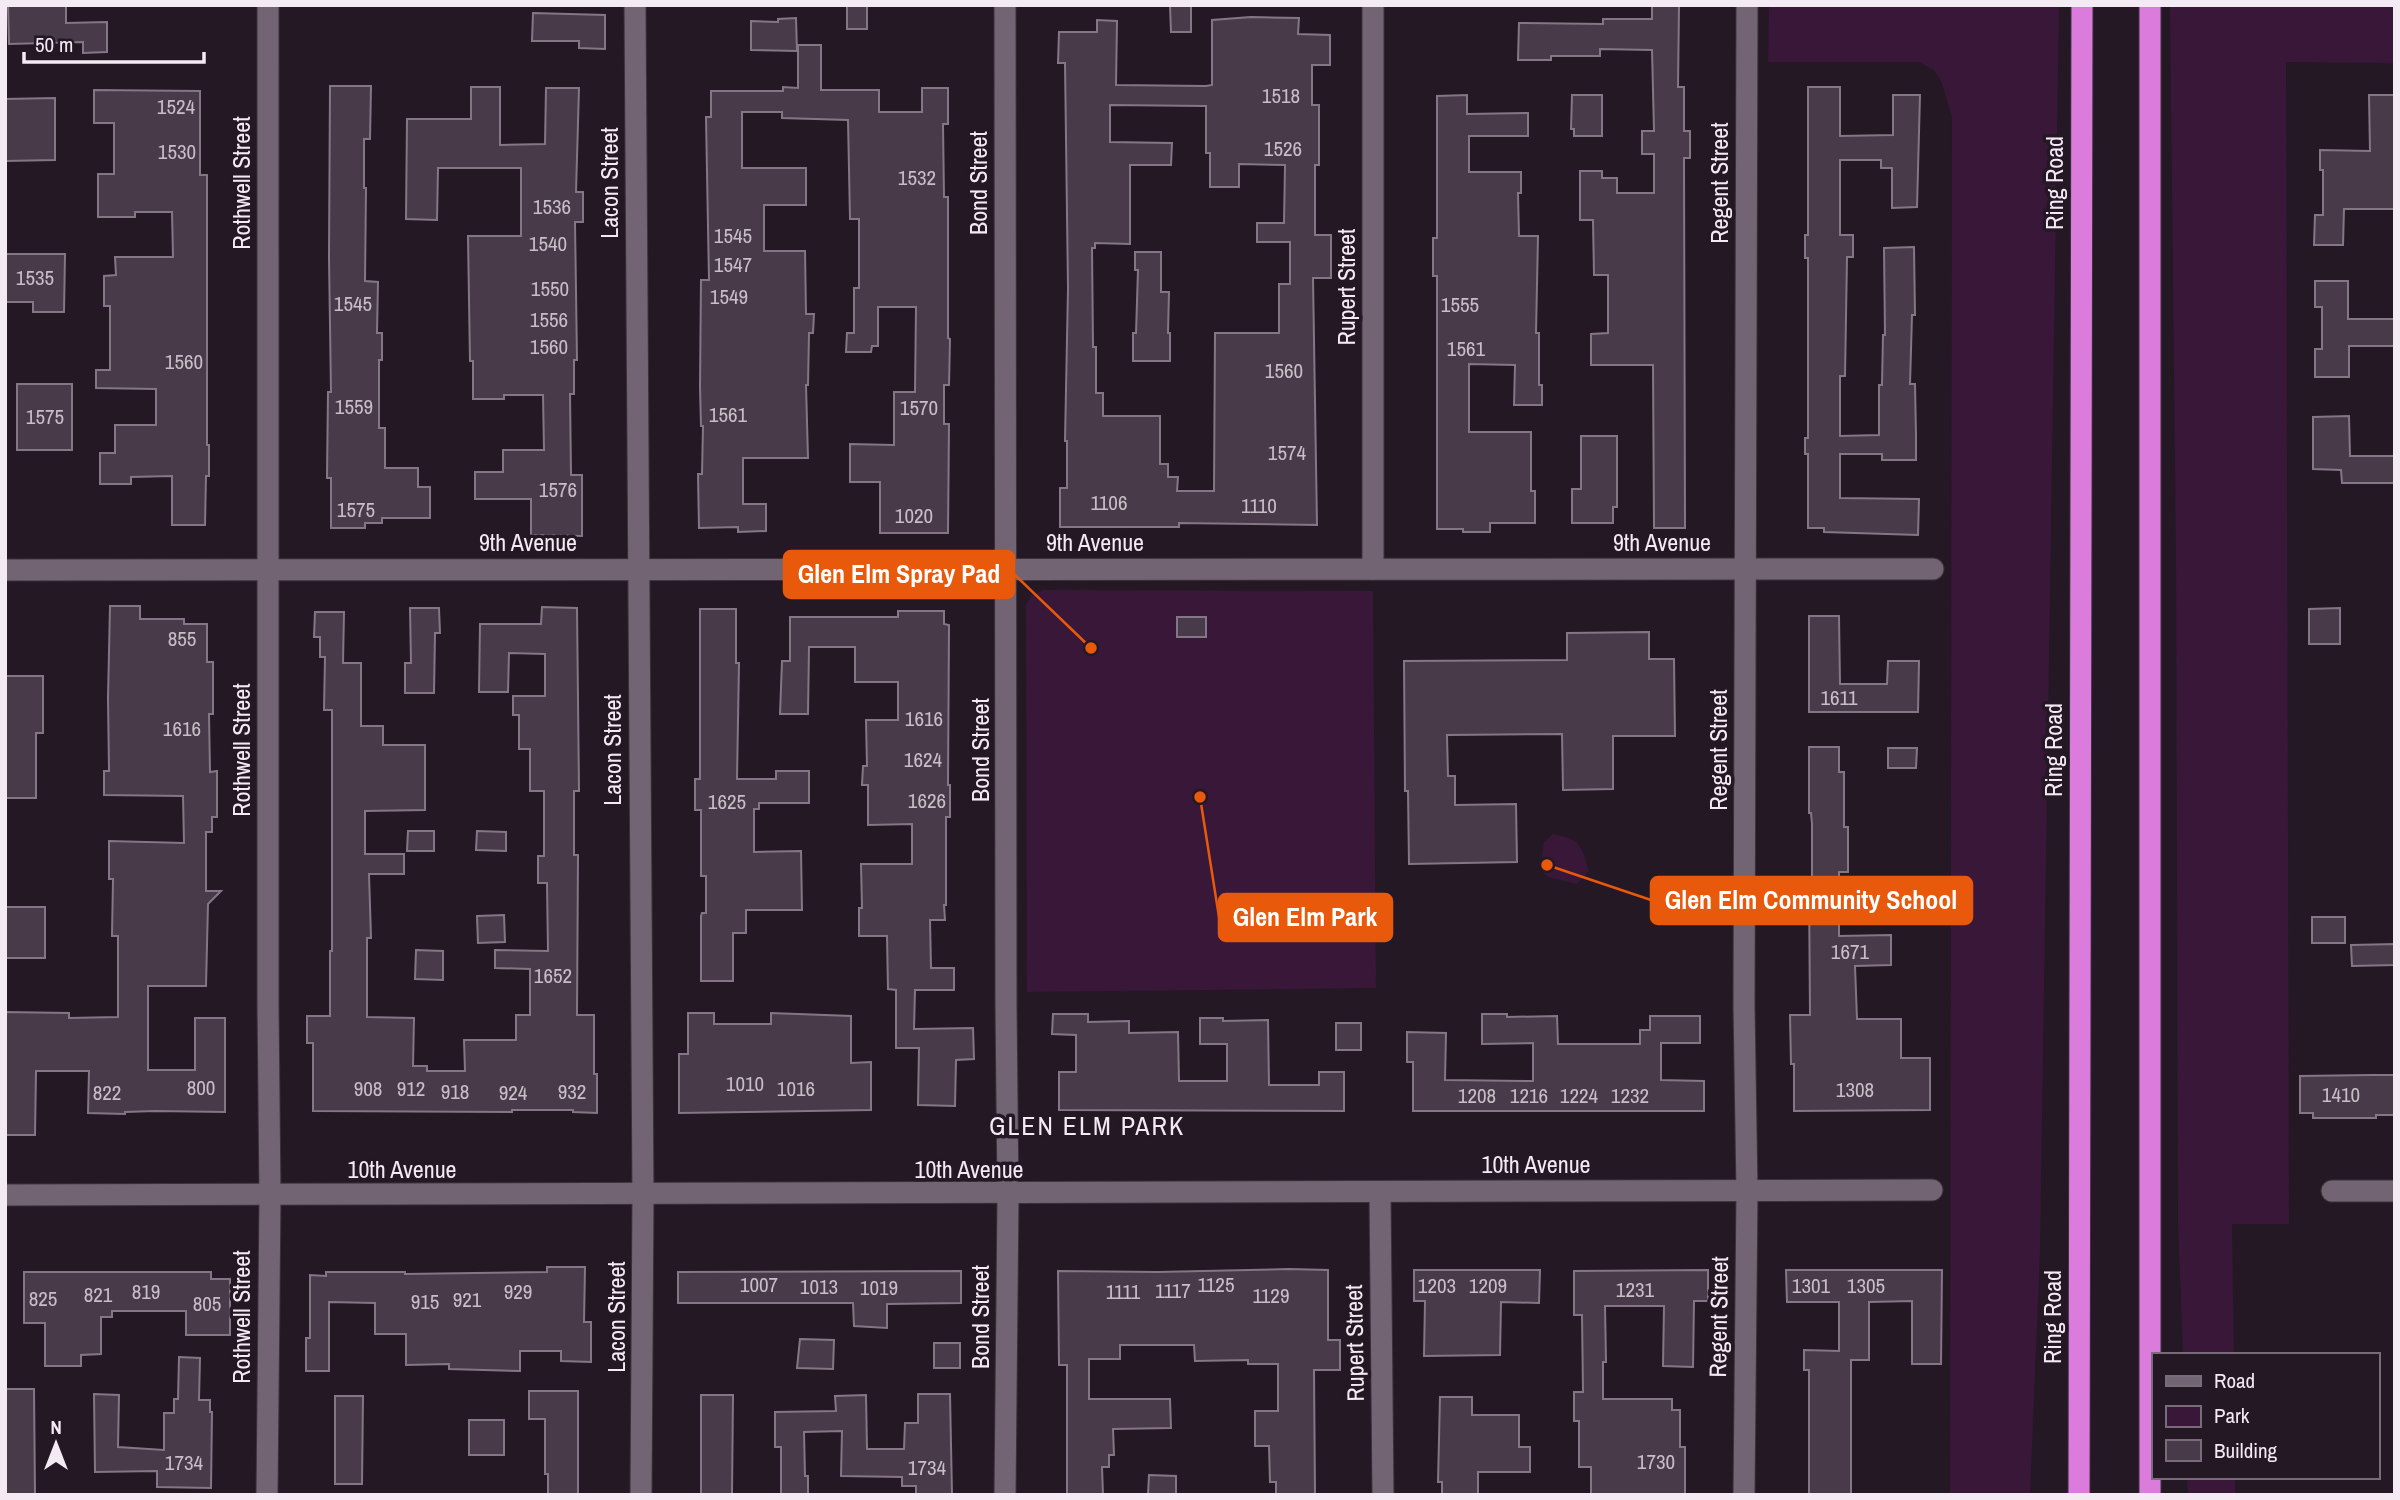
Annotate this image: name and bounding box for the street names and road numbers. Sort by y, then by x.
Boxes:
street label: Rothwell Street [225,116,257,250]
street label: Regent Street [1703,122,1735,244]
street label: Lacon Street [593,127,625,239]
street label: Bond Street [962,131,994,235]
street label: Ring Road [2038,136,2070,230]
street label: Rupert Street [1330,228,1362,346]
street label: 9th Avenue [479,526,577,558]
street label: 9th Avenue [1046,526,1144,558]
street label: 9th Avenue [1613,526,1711,558]
street label: Rothwell Street [225,683,257,817]
street label: Regent Street [1702,689,1734,811]
street label: Lacon Street [596,694,628,806]
street label: Bond Street [964,698,996,802]
street label: Ring Road [2037,703,2069,797]
street label: 10th Avenue [1481,1148,1591,1180]
street label: 10th Avenue [347,1153,457,1185]
street label: 10th Avenue [914,1153,1024,1185]
street label: Rothwell Street [225,1250,257,1384]
street label: Regent Street [1701,1255,1735,1378]
street label: Lacon Street [600,1261,632,1373]
street label: Bond Street [964,1265,996,1369]
street label: Ring Road [2036,1270,2068,1364]
street label: Rupert Street [1337,1284,1371,1402]

